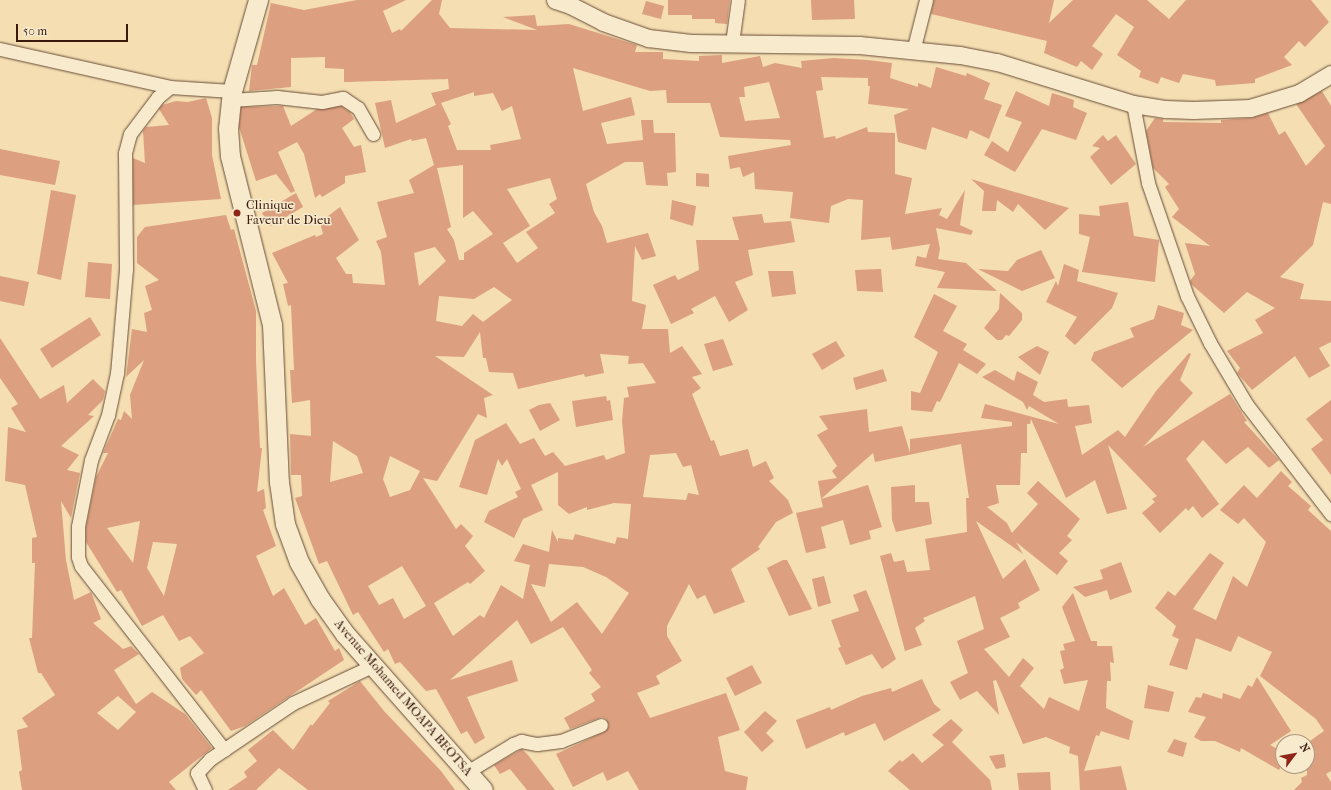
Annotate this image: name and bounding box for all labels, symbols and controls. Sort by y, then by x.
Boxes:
scale bar [18,16,130,42]
text: 50 m [23,24,47,38]
place label: Clinique Faveur de Dieu [246,198,331,229]
marker: Clinique Faveur de Dieu [231,207,243,219]
street label: Avenue Mohamed MOAPA BEOTSA [331,616,475,780]
north arrow [1275,734,1315,774]
text: N [1297,741,1312,755]

